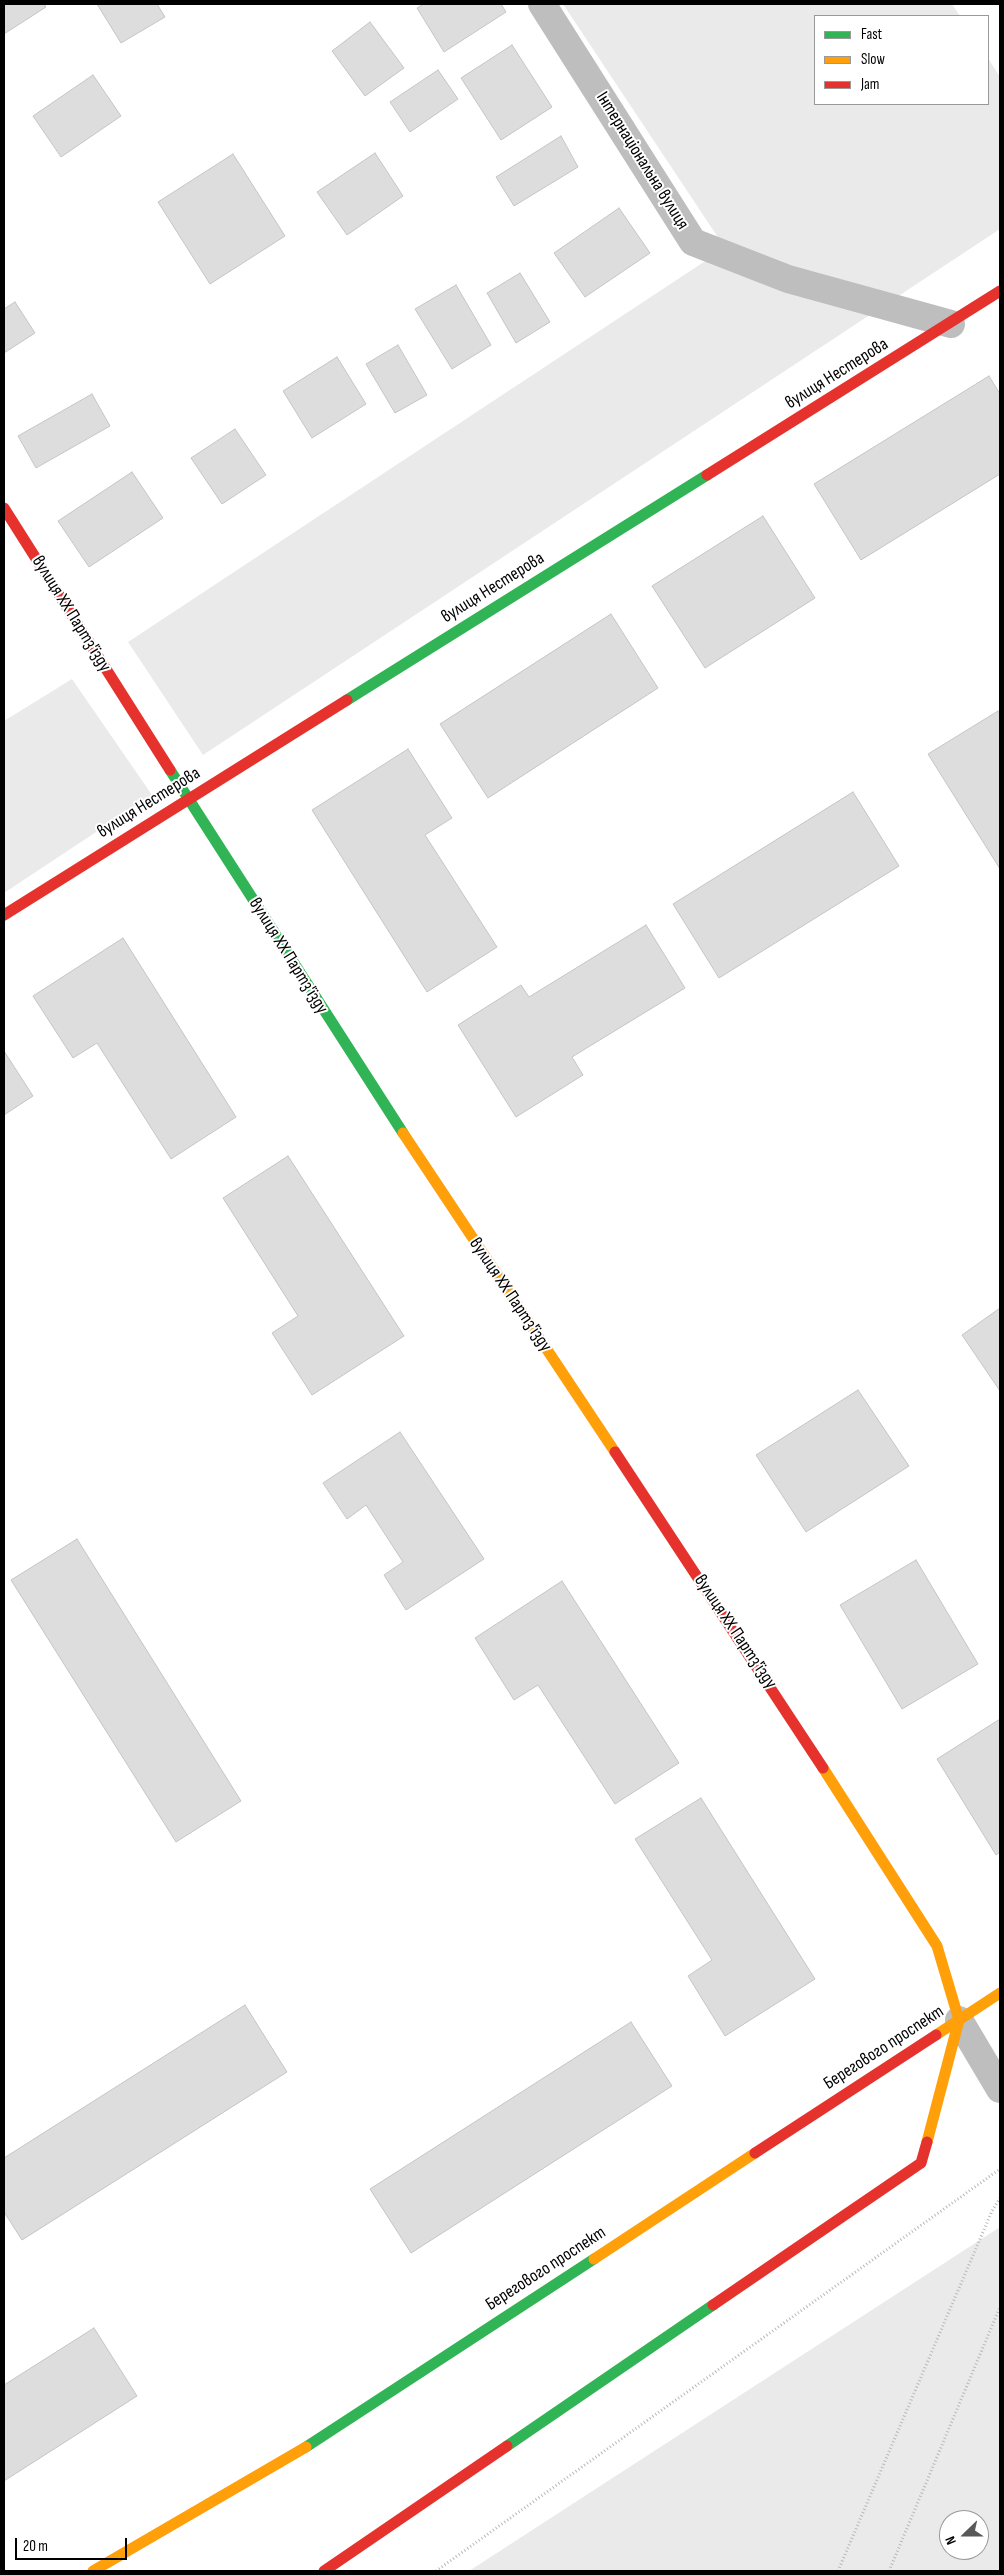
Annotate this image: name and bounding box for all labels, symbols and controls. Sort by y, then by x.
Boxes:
legend [814,15,989,105]
text: Fast [861,25,882,44]
text: Slow [861,50,885,69]
text: Jam [861,75,879,94]
street label: Інтернаціональна вулиця [591,88,693,234]
street label: вулиця Нестерова [782,334,892,414]
street label: вулиця Нестерова [438,548,548,628]
street label: вулиця XX Партз'їзду [27,552,115,676]
street label: вулиця Нестерова [94,763,204,843]
street label: вулиця XX Партз'їзду [244,894,332,1018]
street label: вулиця XX Партз'їзду [464,1234,556,1356]
street label: вулиця XX Партз'їзду [689,1571,781,1693]
street label: Берегового проспект [820,2001,948,2095]
street label: Берегового проспект [482,2222,610,2316]
north arrow [939,2510,989,2560]
scale bar [18,2528,130,2560]
text: N [941,2534,960,2547]
text: 20 m [23,2537,48,2556]

